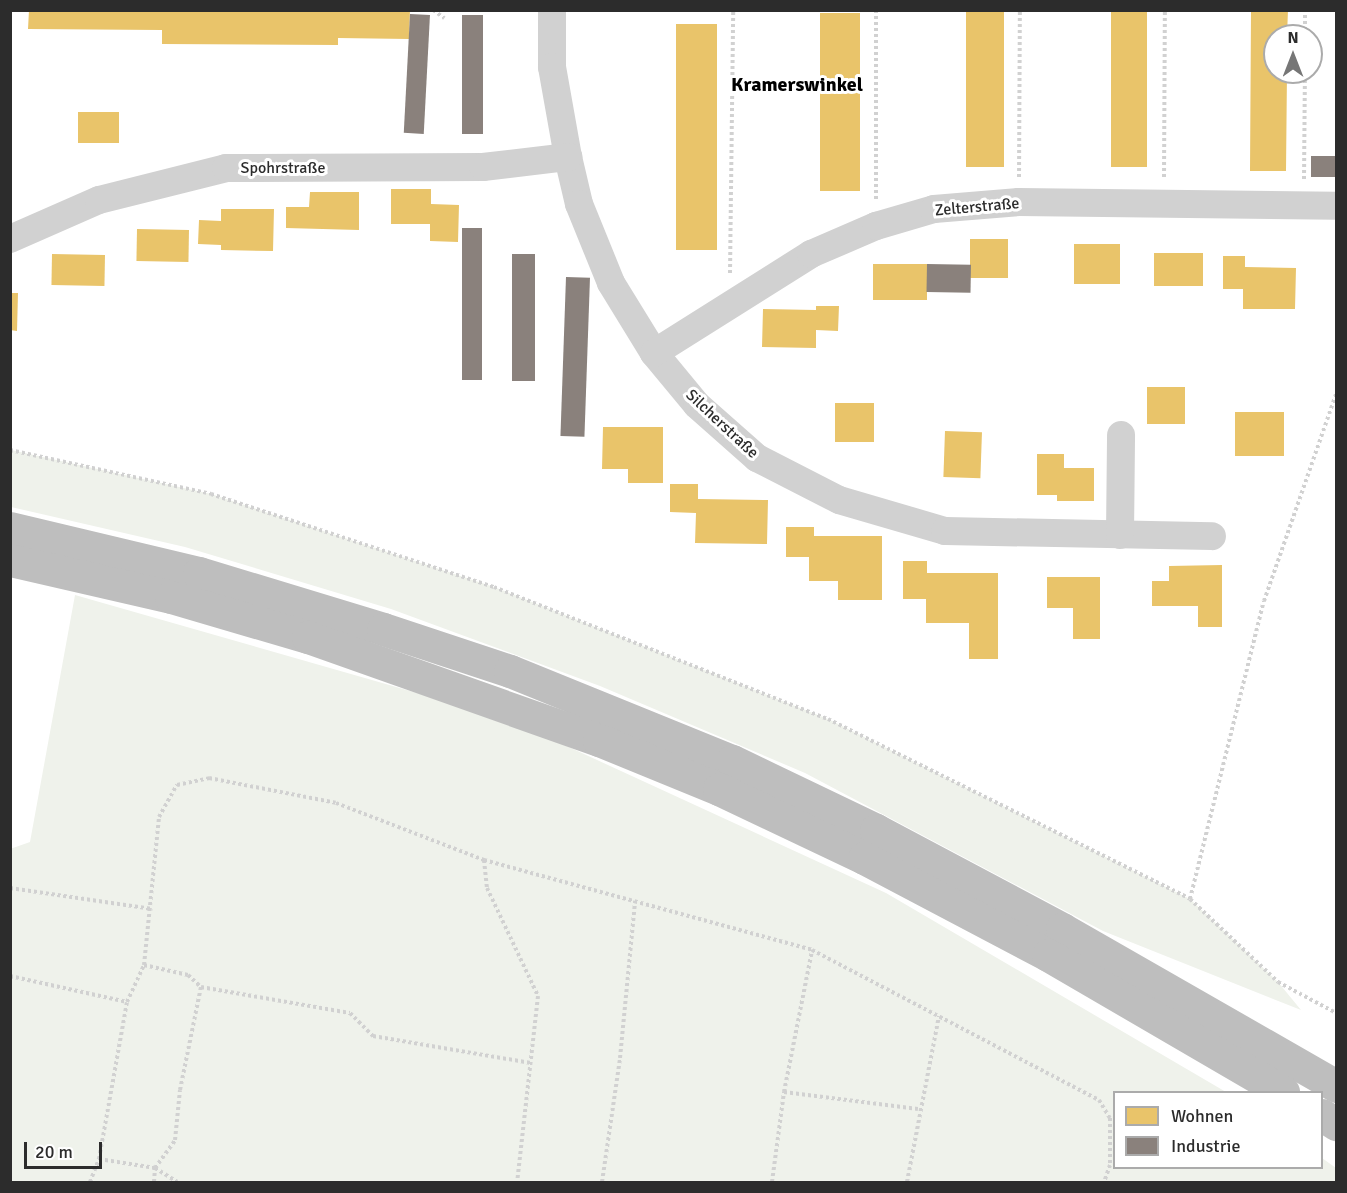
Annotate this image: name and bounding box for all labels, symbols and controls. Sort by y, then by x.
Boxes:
north arrow [1263,24,1323,84]
text: N [1287,28,1299,48]
district label: Kramerswinkel [731,72,863,96]
street label: Spohrstraße [241,158,325,178]
street label: Zelterstraße [934,194,1020,220]
street label: Silcherstraße [682,385,762,463]
legend [1113,1091,1323,1169]
text: Wohnen [1171,1105,1233,1127]
scale bar [27,1130,105,1168]
text: Industrie [1171,1135,1241,1157]
text: 20 m [35,1141,73,1163]

